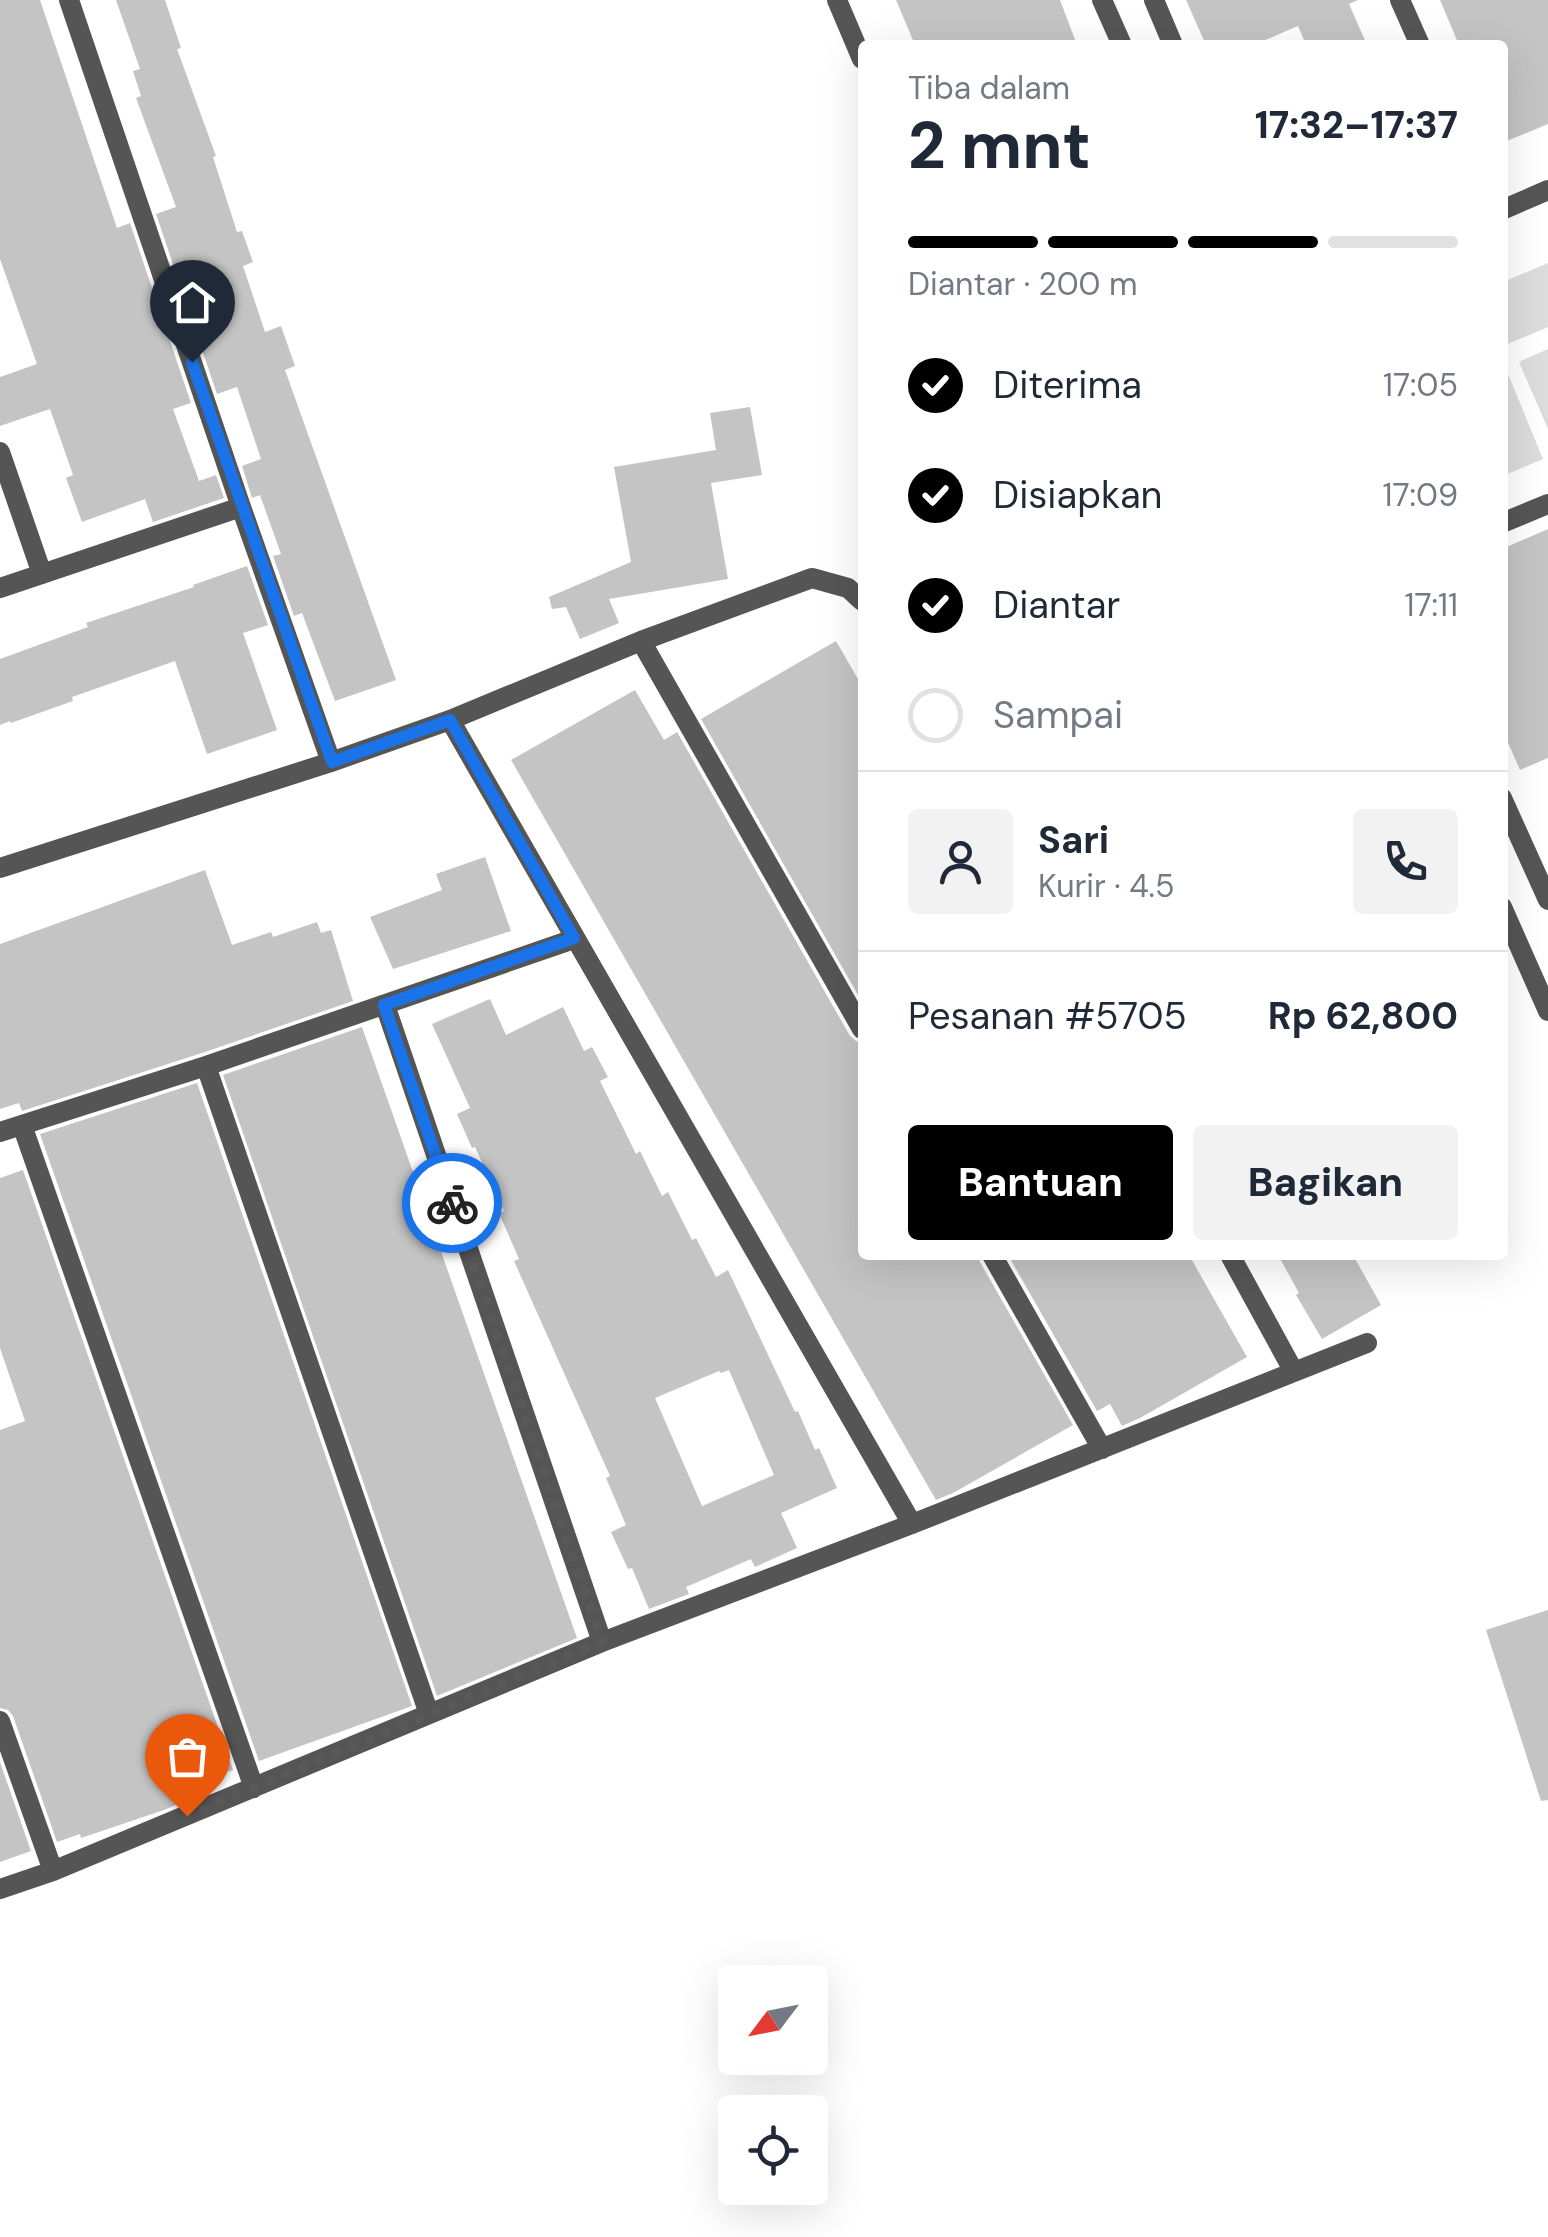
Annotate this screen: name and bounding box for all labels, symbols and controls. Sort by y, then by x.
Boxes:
text: Tiba dalam [908,67,1070,109]
text: 17:32–17:37 [1255,100,1458,150]
text: 2 mnt [908,104,1091,188]
pin [150,260,235,363]
text: Diantar · 200 m [908,263,1138,305]
icon: home [165,275,220,330]
icon: check [908,358,963,413]
text: Diterima [993,360,1142,410]
text: 17:05 [1383,364,1458,406]
icon: check [908,468,963,523]
text: Disiapkan [993,470,1162,520]
text: 17:09 [1382,474,1458,516]
icon: check [908,578,963,633]
text: Diantar [993,580,1120,630]
text: 17:11 [1404,584,1458,626]
text: Sampai [993,690,1123,740]
button: person [908,809,1013,914]
button: phone [1353,809,1458,914]
text: Sari [1038,815,1109,865]
text: Kurir · 4.5 [1038,865,1174,907]
text: Pesanan #5705 [908,991,1187,1041]
text: Rp 62,800 [1268,991,1458,1041]
button: Bantuan [908,1125,1173,1240]
button: Bagikan [1193,1125,1458,1240]
courier [402,1153,502,1253]
icon: bike [425,1176,480,1231]
pin [145,1714,230,1817]
icon: bag [160,1729,215,1784]
north arrow [718,1965,828,2075]
map controls [718,1965,828,2205]
button: locate [718,2095,828,2205]

